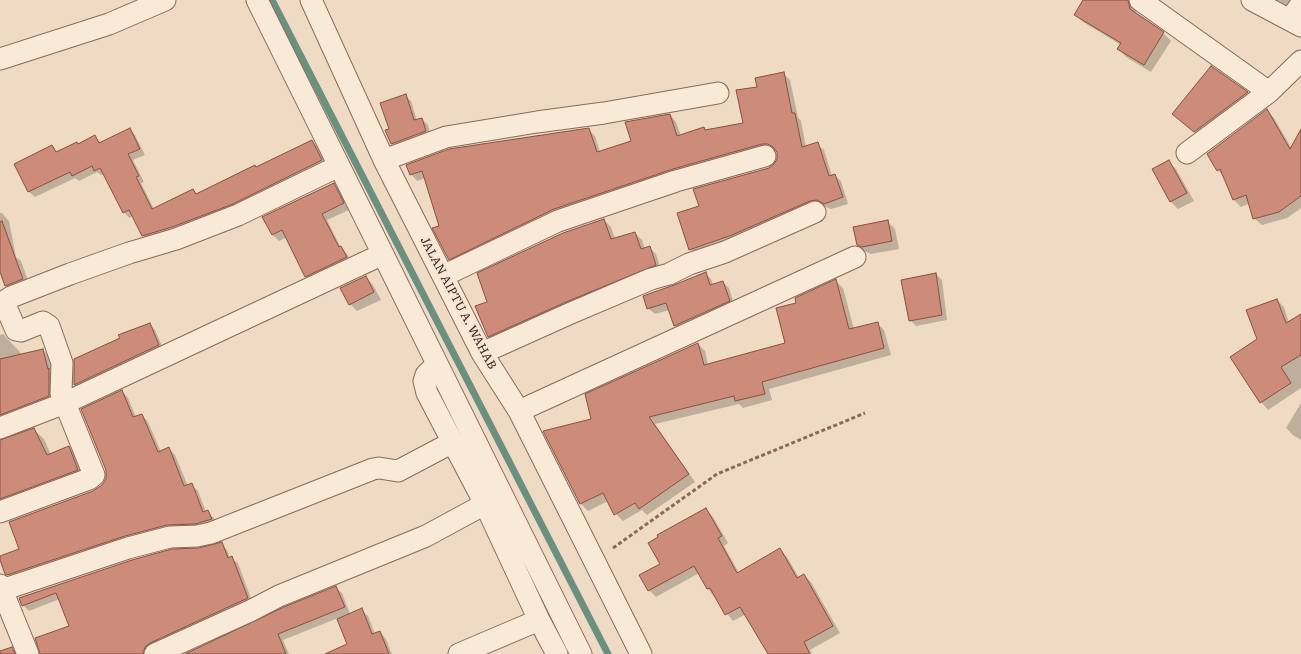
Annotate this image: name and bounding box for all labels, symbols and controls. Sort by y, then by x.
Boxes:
street label: JALAN AIPTU A. WAHAB [417,234,499,372]

